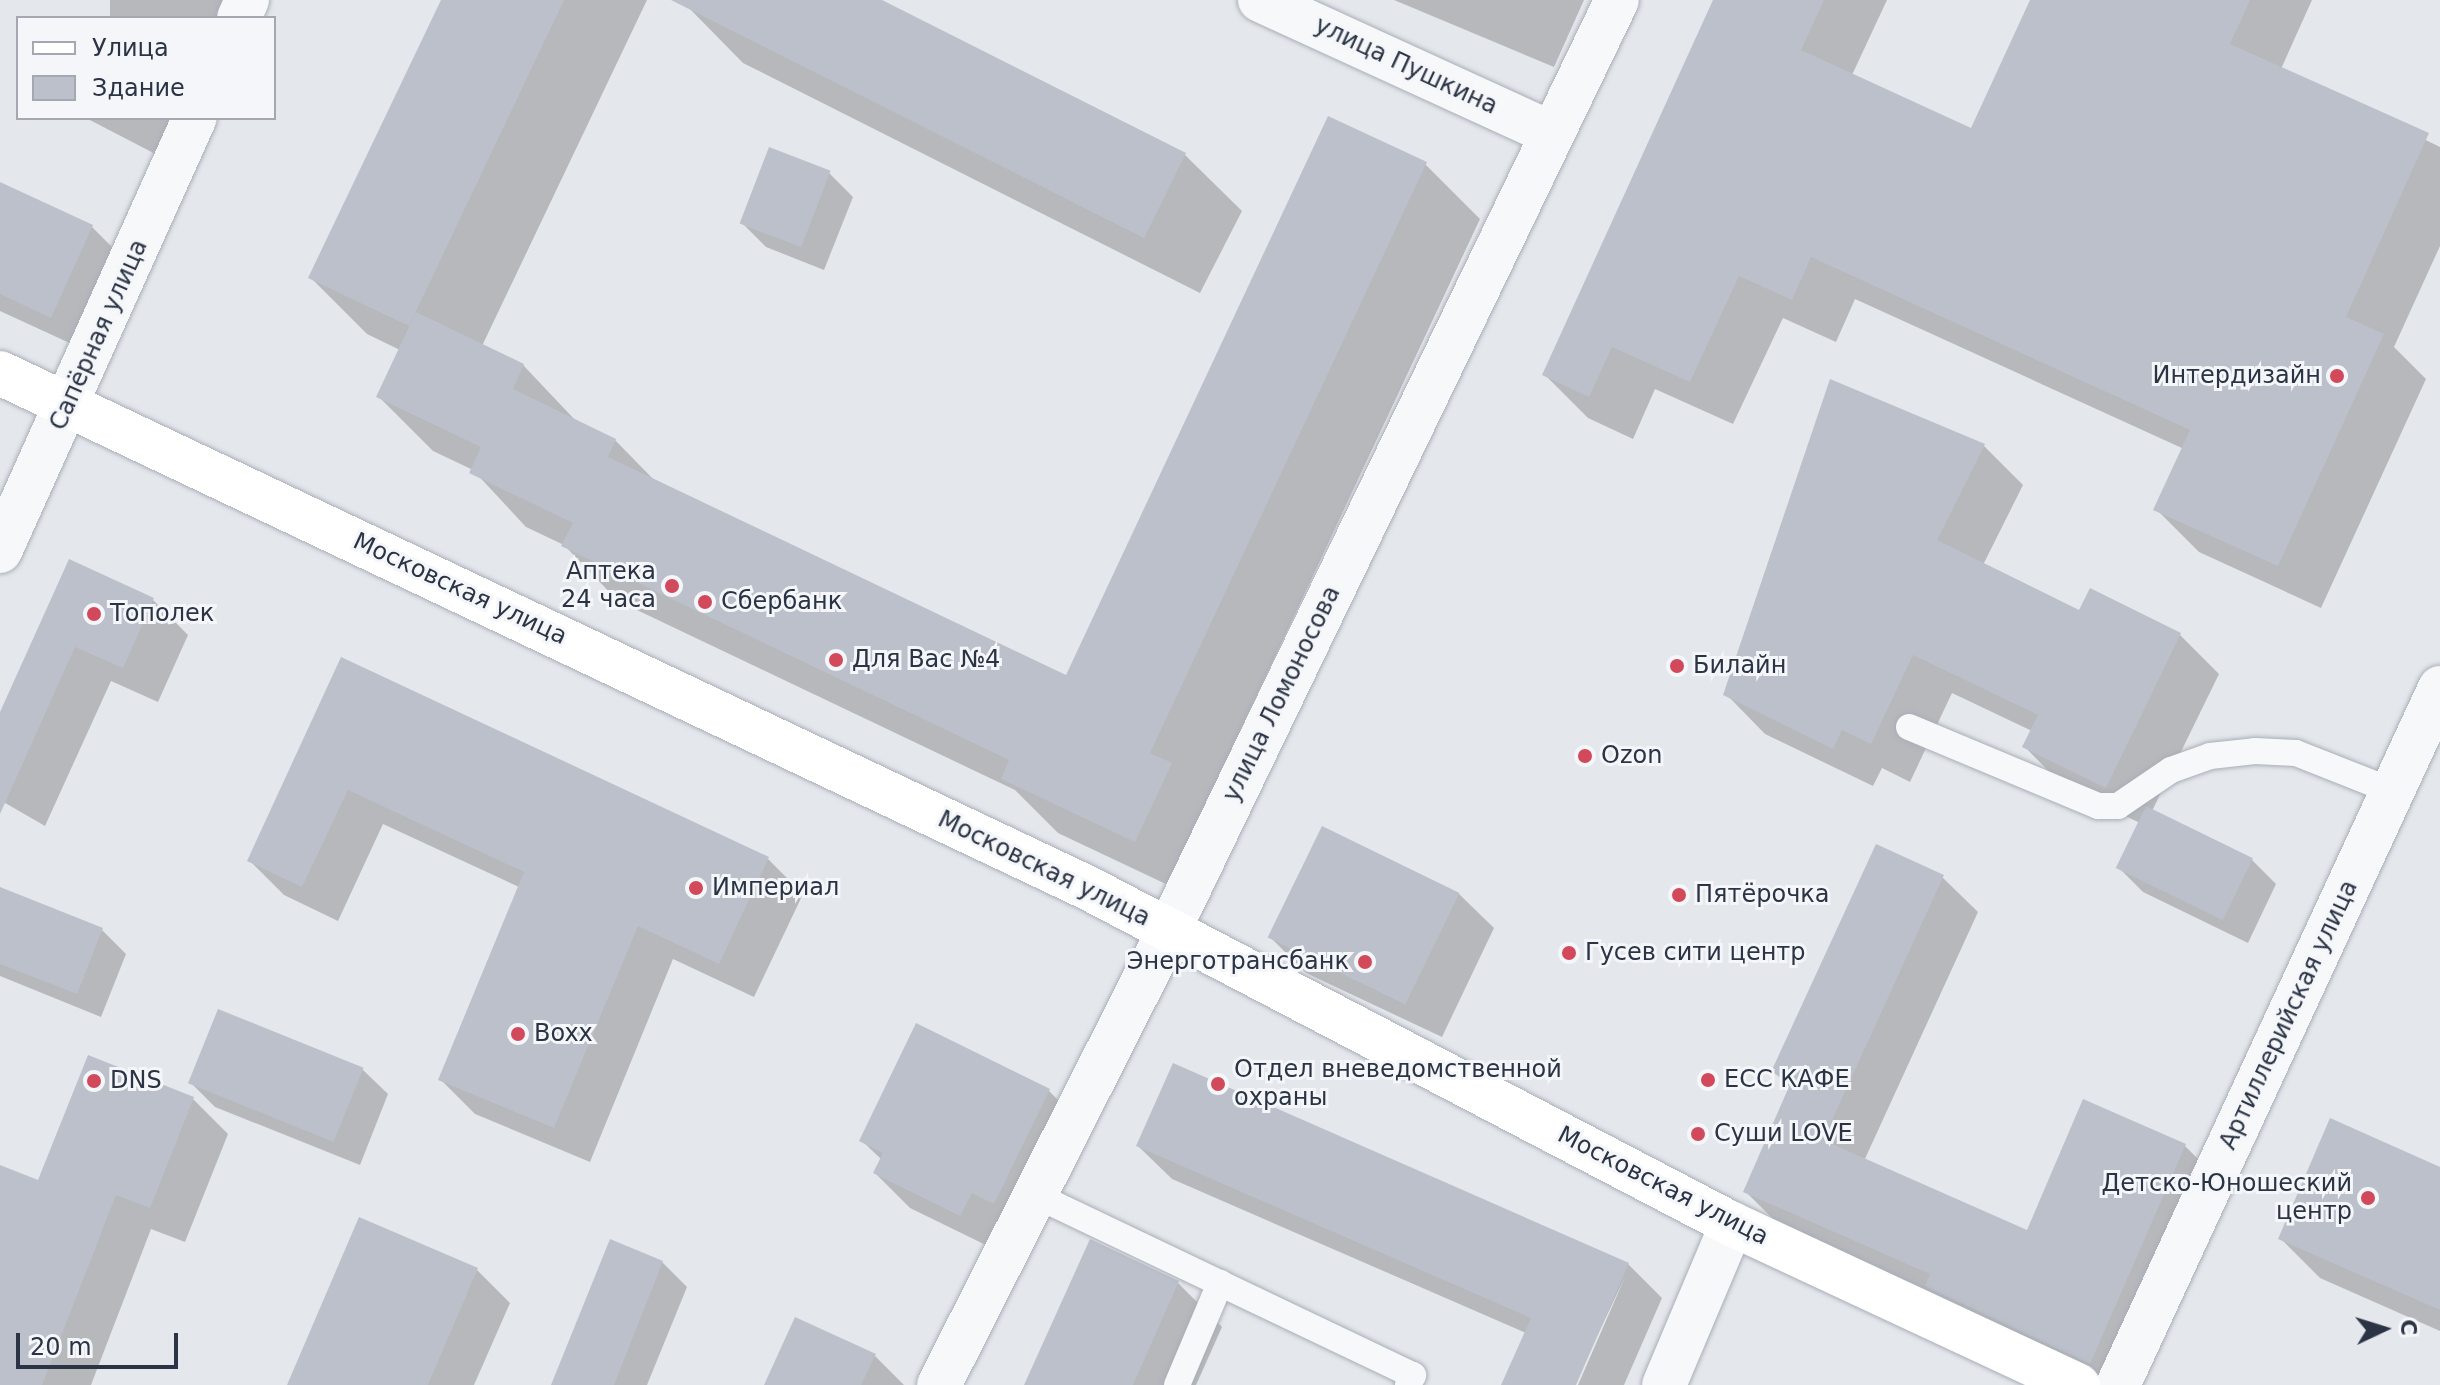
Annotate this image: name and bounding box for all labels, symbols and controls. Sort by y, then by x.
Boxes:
street label: улица Пушкина [1310,11,1502,121]
legend [16,16,276,120]
text: Улица [92,34,169,62]
text: Здание [92,74,185,102]
street label: Сапёрная улица [44,235,154,435]
place label: Интердизайн [2152,362,2321,390]
marker: Интердизайн [2328,367,2346,385]
street label: Московская улица [349,527,571,651]
place label: Аптека 24 часа [561,558,656,614]
marker: Аптека 24 часа [663,577,681,595]
street label: улица Ломоносова [1217,581,1347,807]
place label: Сбербанк [721,588,842,616]
marker: Сбербанк [696,593,714,611]
place label: Тополек [110,600,214,628]
marker: Тополек [85,605,103,623]
place label: Для Вас №4 [852,646,1000,674]
marker: Для Вас №4 [827,651,845,669]
place label: Билайн [1693,652,1786,680]
marker: Билайн [1668,657,1686,675]
place label: Ozon [1601,742,1662,770]
marker: Ozon [1576,747,1594,765]
street label: Московская улица [933,805,1155,933]
place label: Империал [712,874,839,902]
street label: Артиллерийская улица [2214,876,2364,1154]
marker: Империал [687,879,705,897]
place label: Пятёрочка [1695,881,1830,909]
marker: Пятёрочка [1670,886,1688,904]
place label: Гусев сити центр [1585,939,1806,967]
marker: Гусев сити центр [1560,944,1578,962]
place label: Энерготрансбанк [1127,948,1349,976]
marker: Энерготрансбанк [1356,953,1374,971]
place label: Boxx [534,1020,593,1048]
marker: Boxx [509,1025,527,1043]
place label: Отдел вневедомственной охраны [1234,1056,1562,1112]
place label: ЕСС КАФЕ [1724,1066,1850,1094]
place label: DNS [110,1067,162,1095]
marker: ЕСС КАФЕ [1699,1071,1717,1089]
marker: DNS [85,1072,103,1090]
marker: Отдел вневедомственной охраны [1209,1075,1227,1093]
street label: Московская улица [1553,1120,1773,1252]
place label: Суши LOVE [1714,1120,1853,1148]
marker: Суши LOVE [1689,1125,1707,1143]
place label: Детско-Юношеский центр [2102,1170,2352,1226]
marker: Детско-Юношеский центр [2359,1189,2377,1207]
north arrow [2344,1289,2424,1369]
scale bar [20,1317,182,1367]
text: С [2395,1318,2421,1336]
text: 20 m [30,1333,92,1361]

